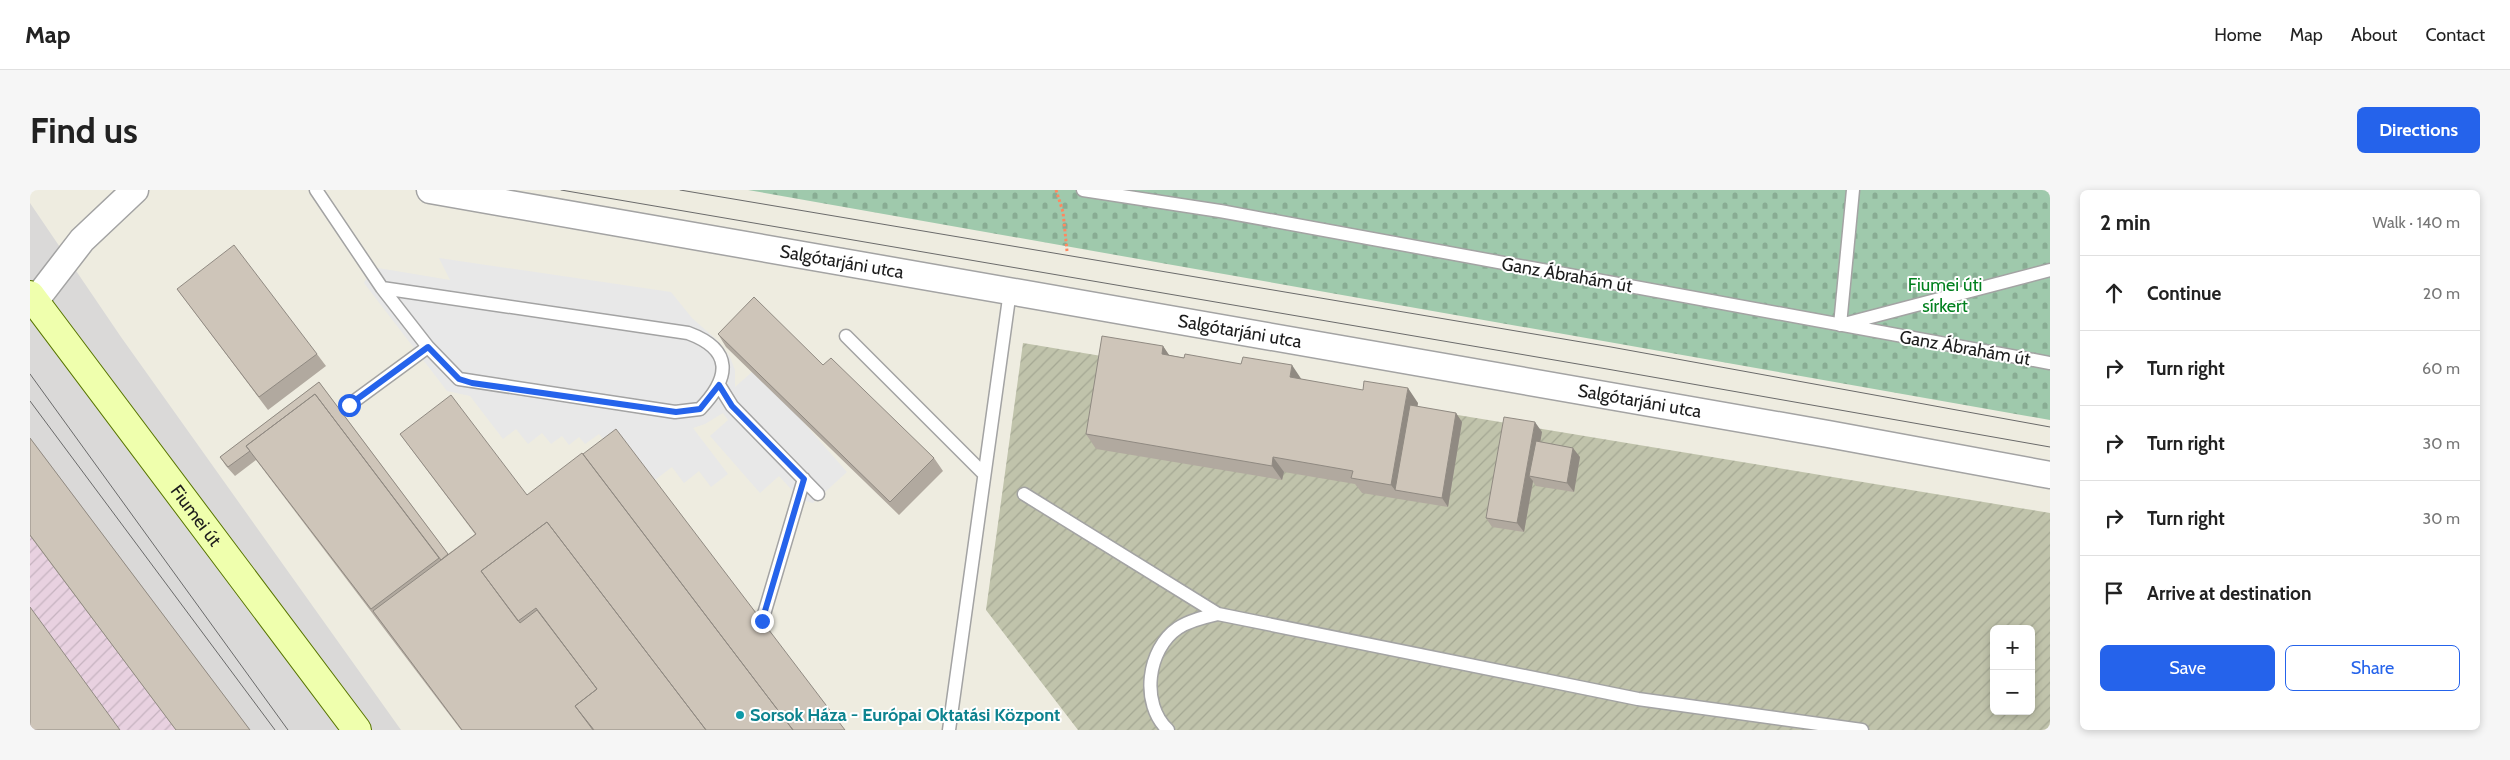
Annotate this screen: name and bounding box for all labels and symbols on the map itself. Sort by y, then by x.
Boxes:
street label: Salgótarjáni utca [778,240,906,284]
street label: Ganz Ábrahám út [1500,253,1634,297]
park label: Fiumei úti sírkert [1908,274,1982,317]
street label: Salgótarjáni utca [1176,310,1304,353]
street label: Ganz Ábrahám út [1898,326,2032,370]
street label: Salgótarjáni utca [1576,380,1704,423]
route start [338,394,361,417]
street label: Fiumei út [166,481,226,551]
route end [751,610,774,633]
place label: Sorsok Háza - Európai Oktatási Központ [750,704,1060,726]
marker: Sorsok Háza - Európai Oktatási Központ [734,709,746,721]

